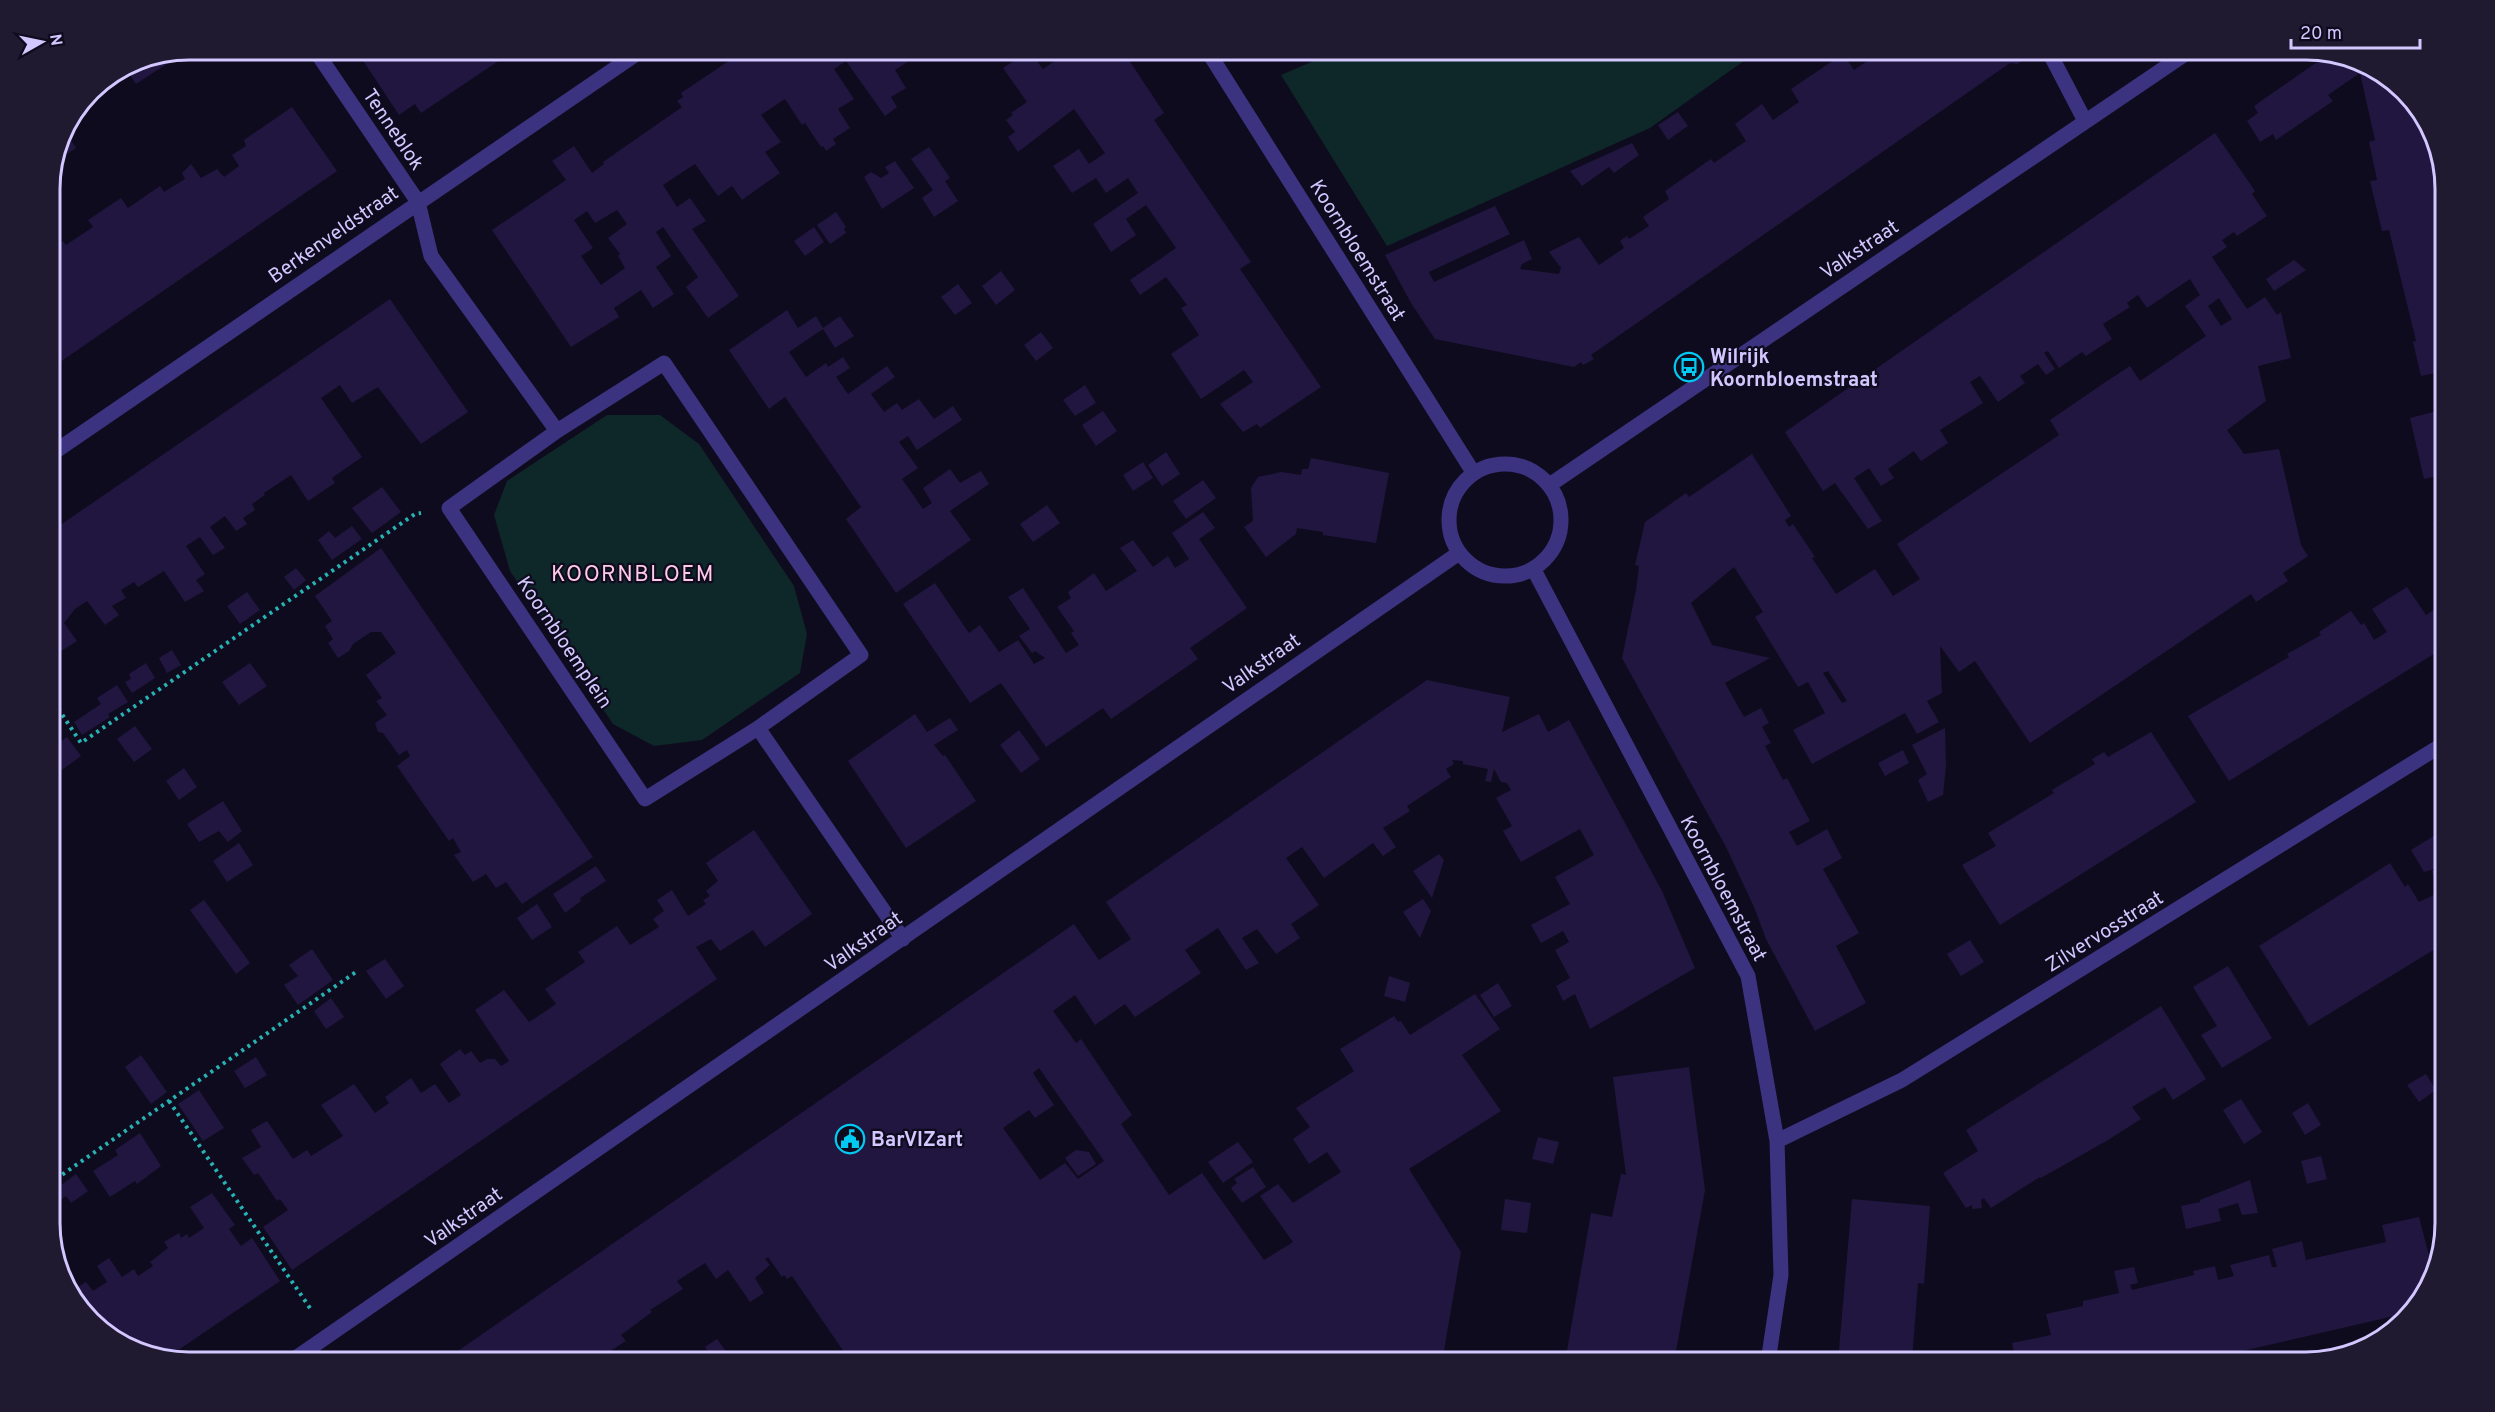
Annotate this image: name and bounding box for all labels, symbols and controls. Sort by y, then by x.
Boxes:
north arrow [12,12,72,72]
scale bar [2291,12,2420,50]
text: 20 m [2300,23,2342,46]
text: N [44,33,66,47]
street label: Tenneblok [356,84,429,176]
street label: Koornbloemstraat [1302,176,1410,327]
street label: Berkenveldstraat [264,181,404,290]
street label: Valkstraat [1816,215,1904,286]
place label: Wilrijk Koornbloemstraat [1710,345,1878,394]
bus stop icon: Wilrijk Koornbloemstraat [1673,351,1705,383]
district label: KOORNBLOEM [551,562,715,589]
street label: Koornbloemplein [510,572,617,714]
street label: Valkstraat [1218,628,1306,701]
street label: Koornbloemstraat [1673,811,1772,966]
street label: Zilvervosstraat [2041,886,2169,979]
street label: Valkstraat [820,906,908,979]
public building icon: BarVIZart [834,1123,866,1155]
place label: BarVIZart [871,1128,963,1154]
street label: Valkstraat [420,1182,508,1255]

